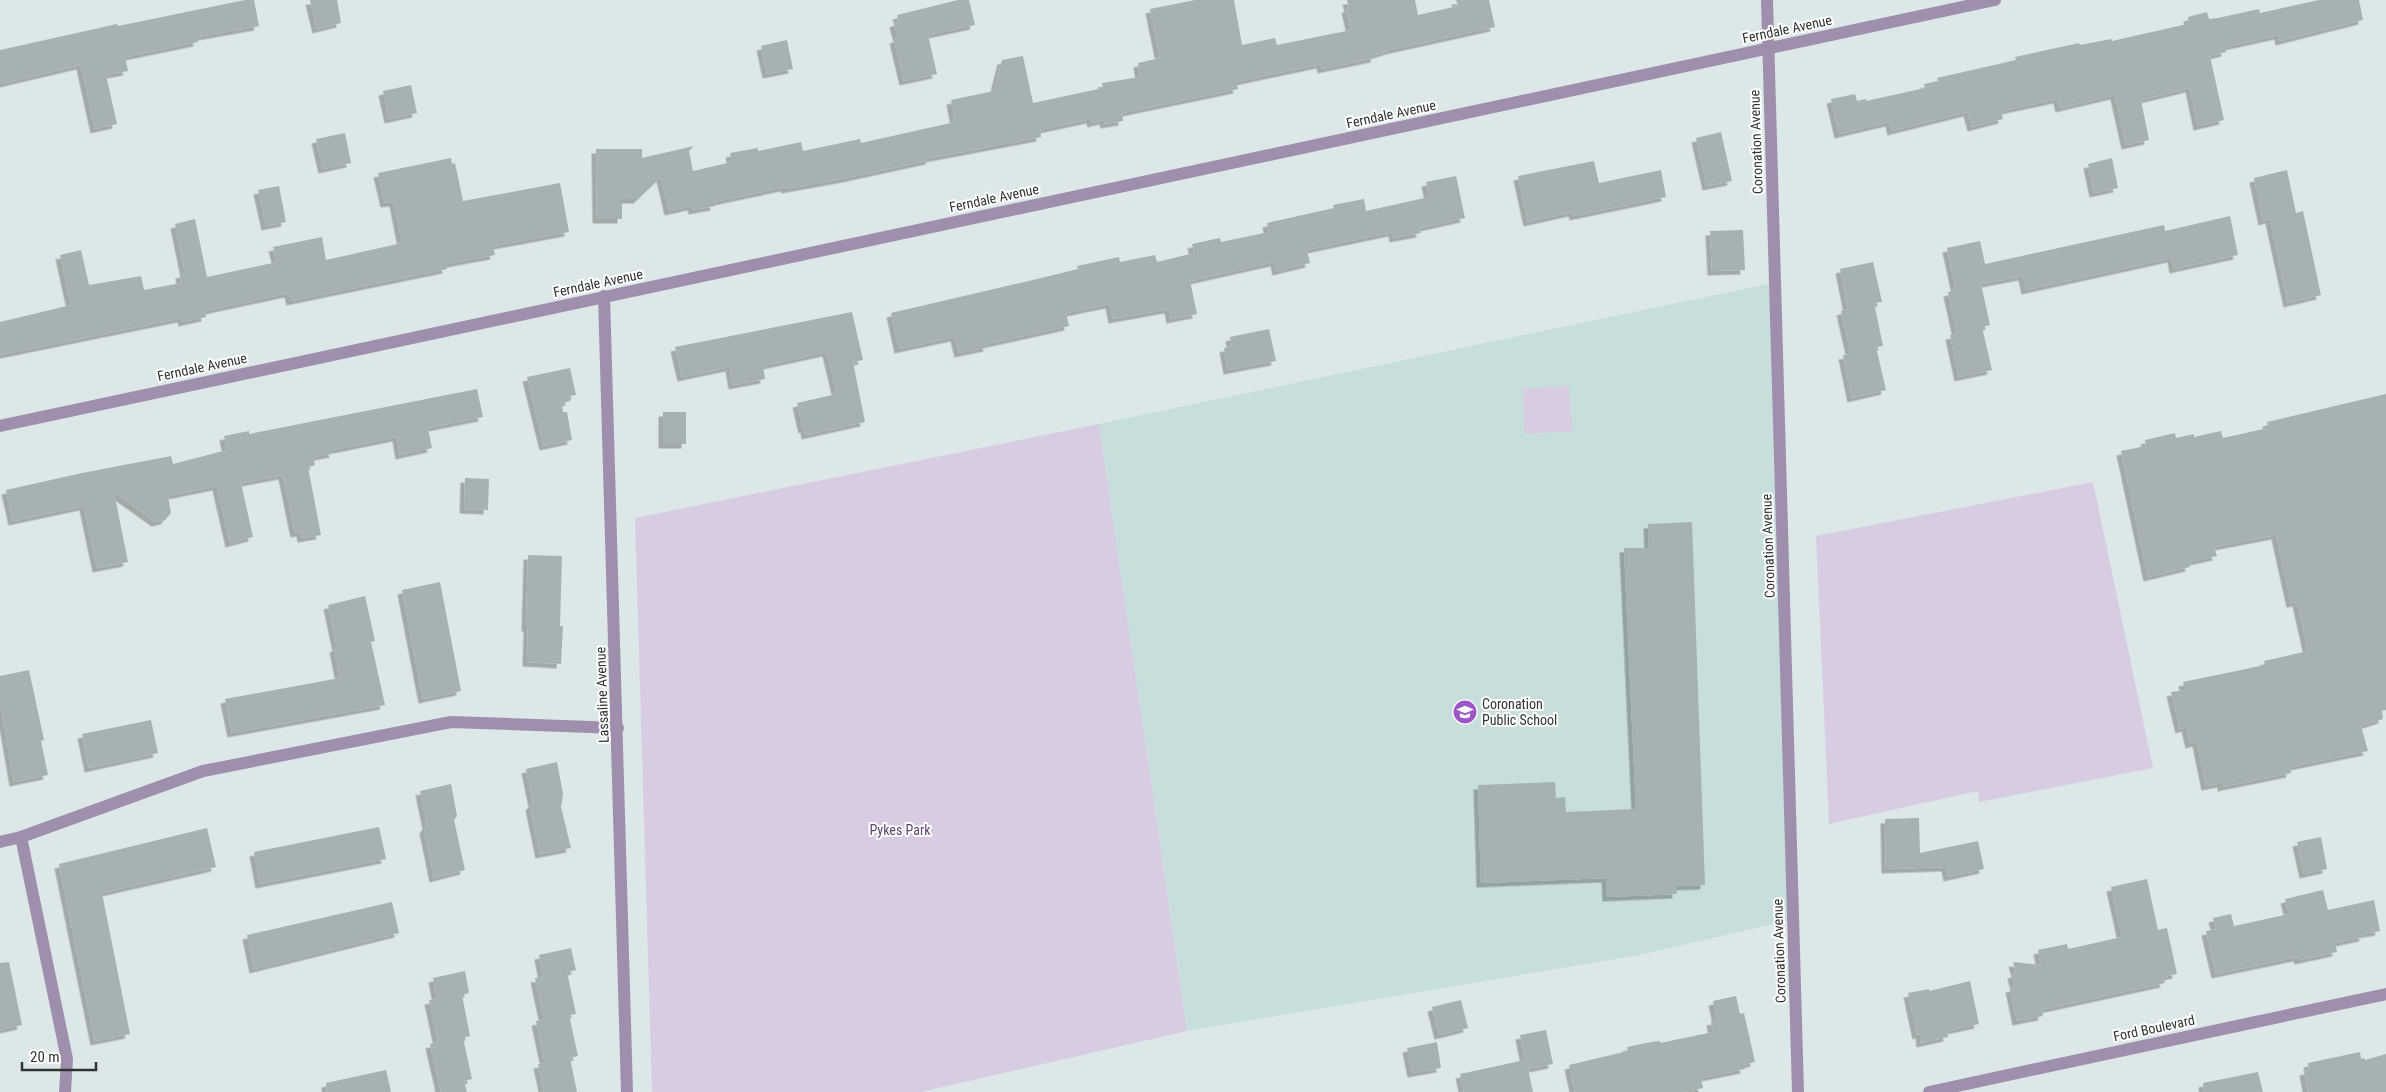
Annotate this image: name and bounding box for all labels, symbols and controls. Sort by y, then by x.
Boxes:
street label: Ferndale Avenue [1741,12,1834,46]
street label: Coronation Avenue [1746,89,1766,194]
street label: Ferndale Avenue [1345,97,1438,131]
street label: Ferndale Avenue [948,181,1041,215]
street label: Ferndale Avenue [552,266,645,300]
street label: Ferndale Avenue [156,350,249,384]
street label: Coronation Avenue [1758,493,1778,598]
street label: Lassaline Avenue [592,646,612,743]
place label: Coronation Public School [1482,696,1557,728]
school or university icon: Coronation Public School [1452,699,1478,725]
park label: Pykes Park [870,822,931,838]
street label: Coronation Avenue [1769,898,1789,1003]
street label: Ford Boulevard [2112,1012,2196,1044]
scale bar [22,1040,96,1072]
text: 20 m [30,1048,60,1066]

